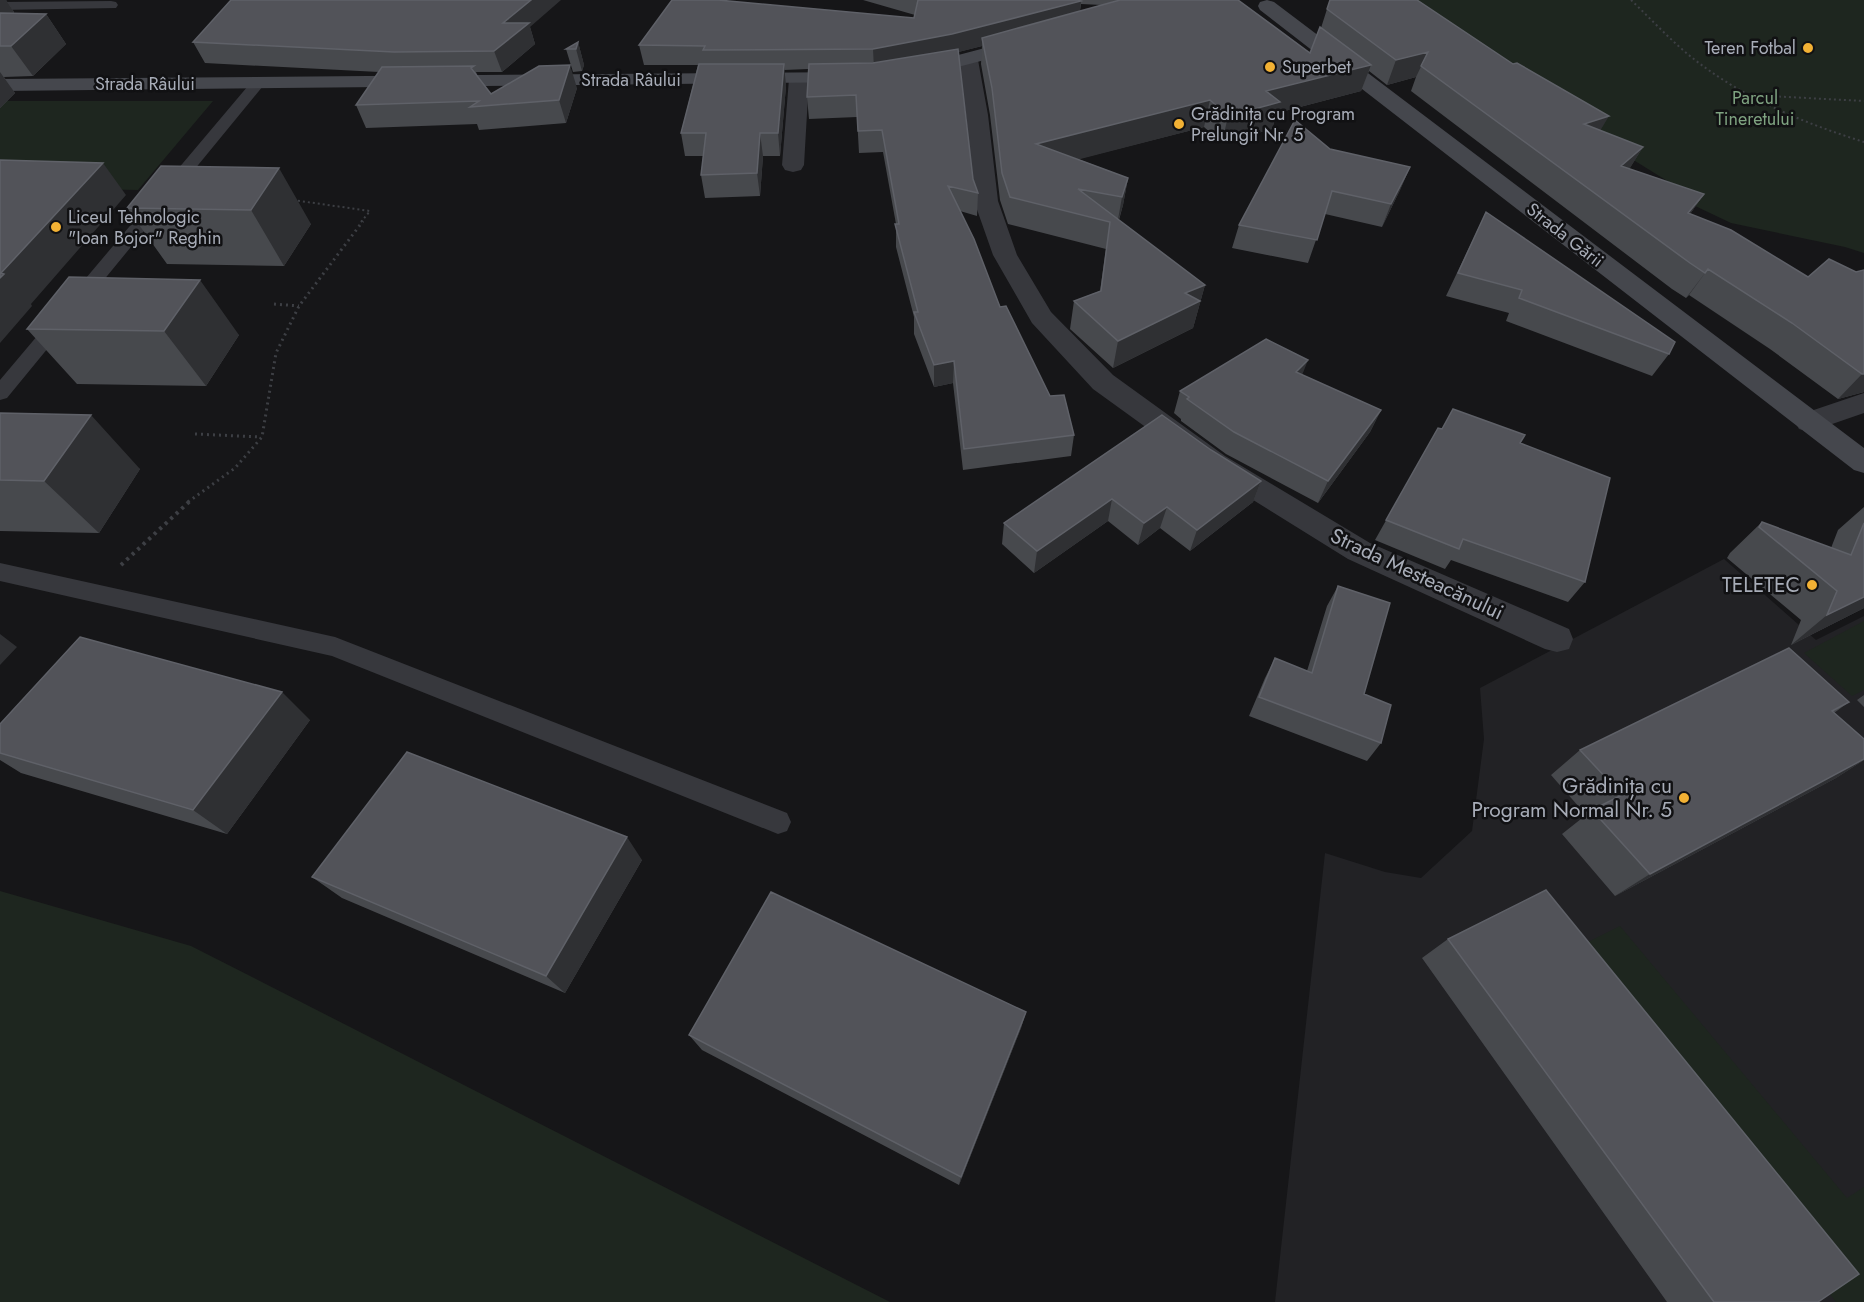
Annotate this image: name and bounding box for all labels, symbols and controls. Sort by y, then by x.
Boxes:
place label: Teren Fotbal [1704,35,1796,61]
marker: Teren Fotbal [1801,41,1815,55]
place label: Superbet [1282,54,1352,80]
marker: Superbet [1263,60,1277,74]
street label: Strada Râului [581,67,681,93]
street label: Strada Râului [95,71,195,97]
park label: Parcul Tineretului [1716,85,1794,132]
place label: Grădinița cu Program Prelungit Nr. 5 [1191,101,1355,148]
marker: Grădinița cu Program Prelungit Nr. 5 [1172,117,1186,131]
street label: Strada Gării [1521,197,1609,273]
place label: Liceul Tehnologic "Ioan Bojor" Reghin [68,204,221,251]
marker: Liceul Tehnologic "Ioan Bojor" Reghin [49,220,63,234]
street label: Strada Mesteacănului [1325,521,1509,627]
place label: TELETEC [1722,570,1800,600]
marker: TELETEC [1805,578,1819,592]
place label: Grădinița cu Program Normal Nr. 5 [1471,771,1672,825]
marker: Grădinița cu Program Normal Nr. 5 [1677,791,1691,805]

